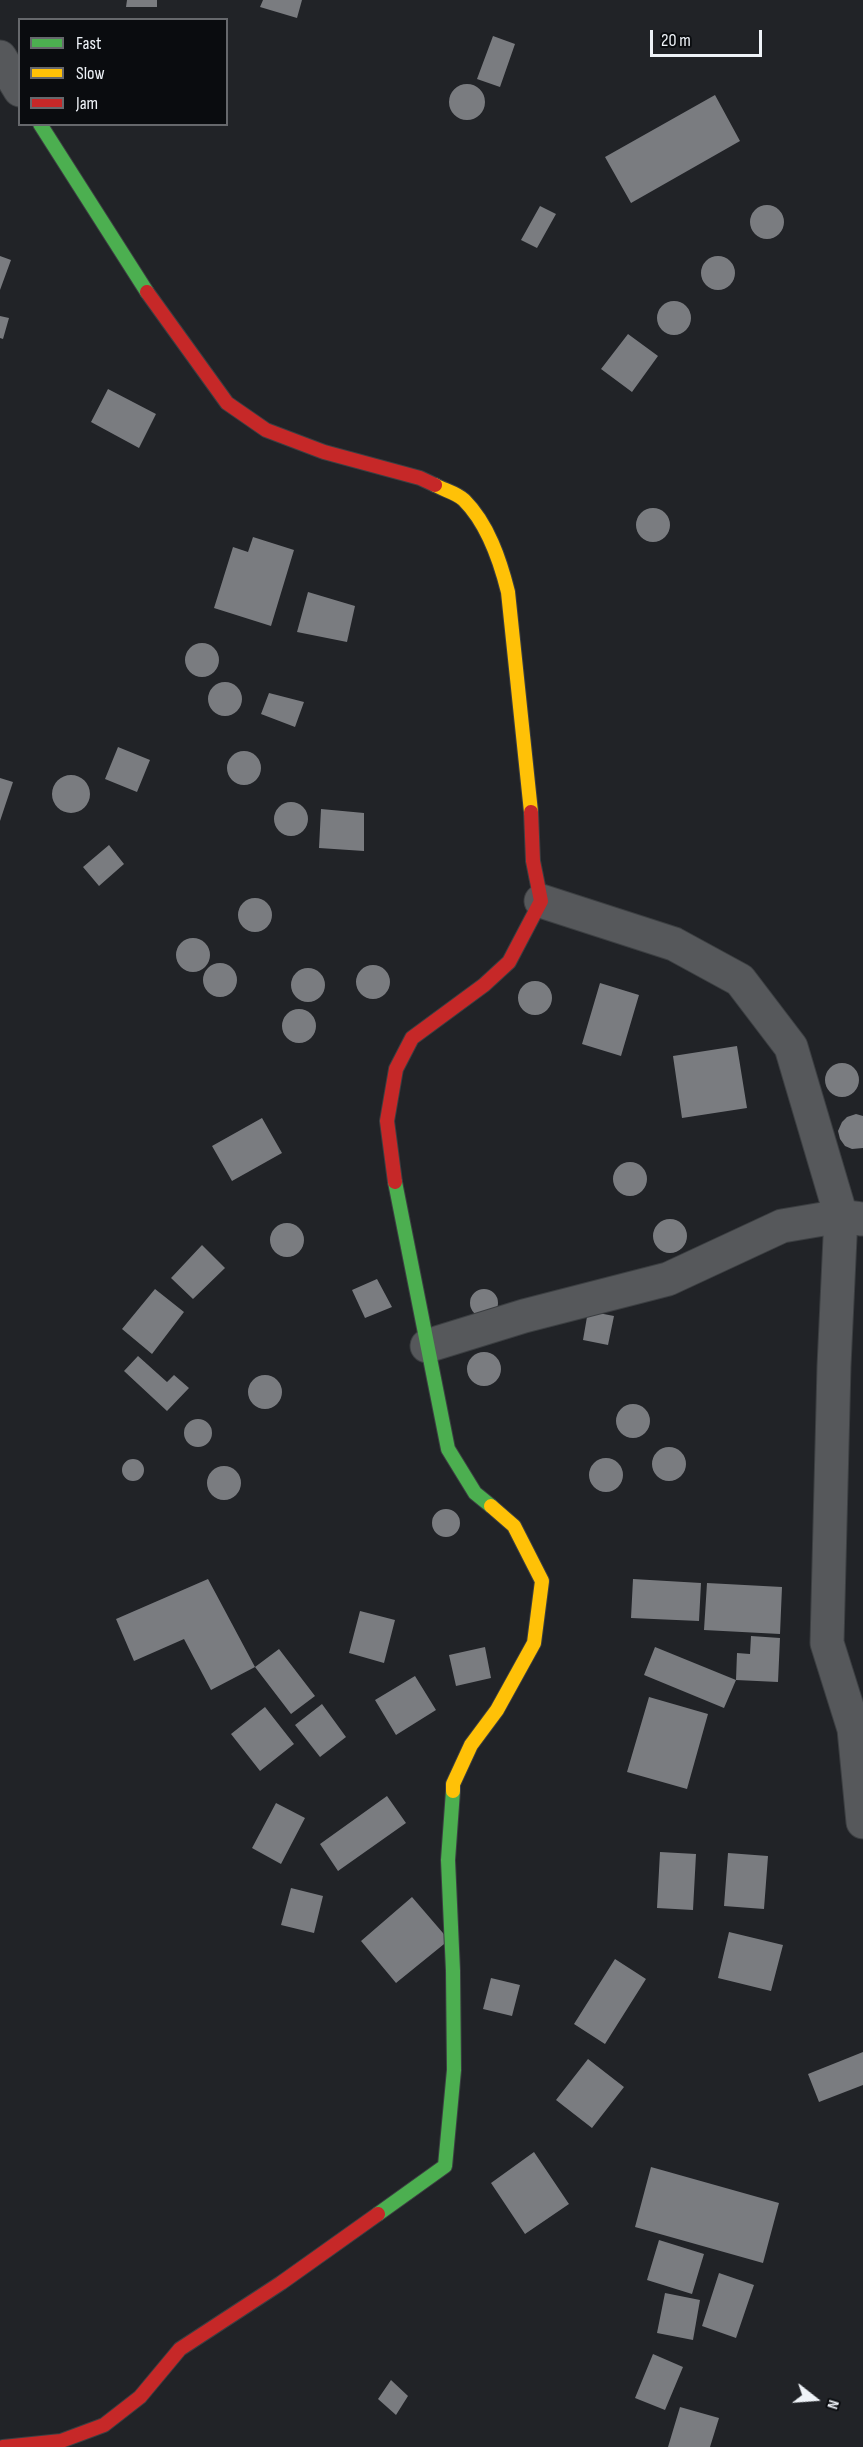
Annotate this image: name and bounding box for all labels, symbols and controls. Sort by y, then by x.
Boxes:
legend [18,18,228,126]
scale bar [653,18,766,56]
text: 20 m [661,30,691,51]
text: Fast [76,33,101,54]
text: Slow [76,63,105,84]
text: Jam [76,93,98,114]
north arrow [785,2369,845,2429]
text: N [822,2398,843,2411]

